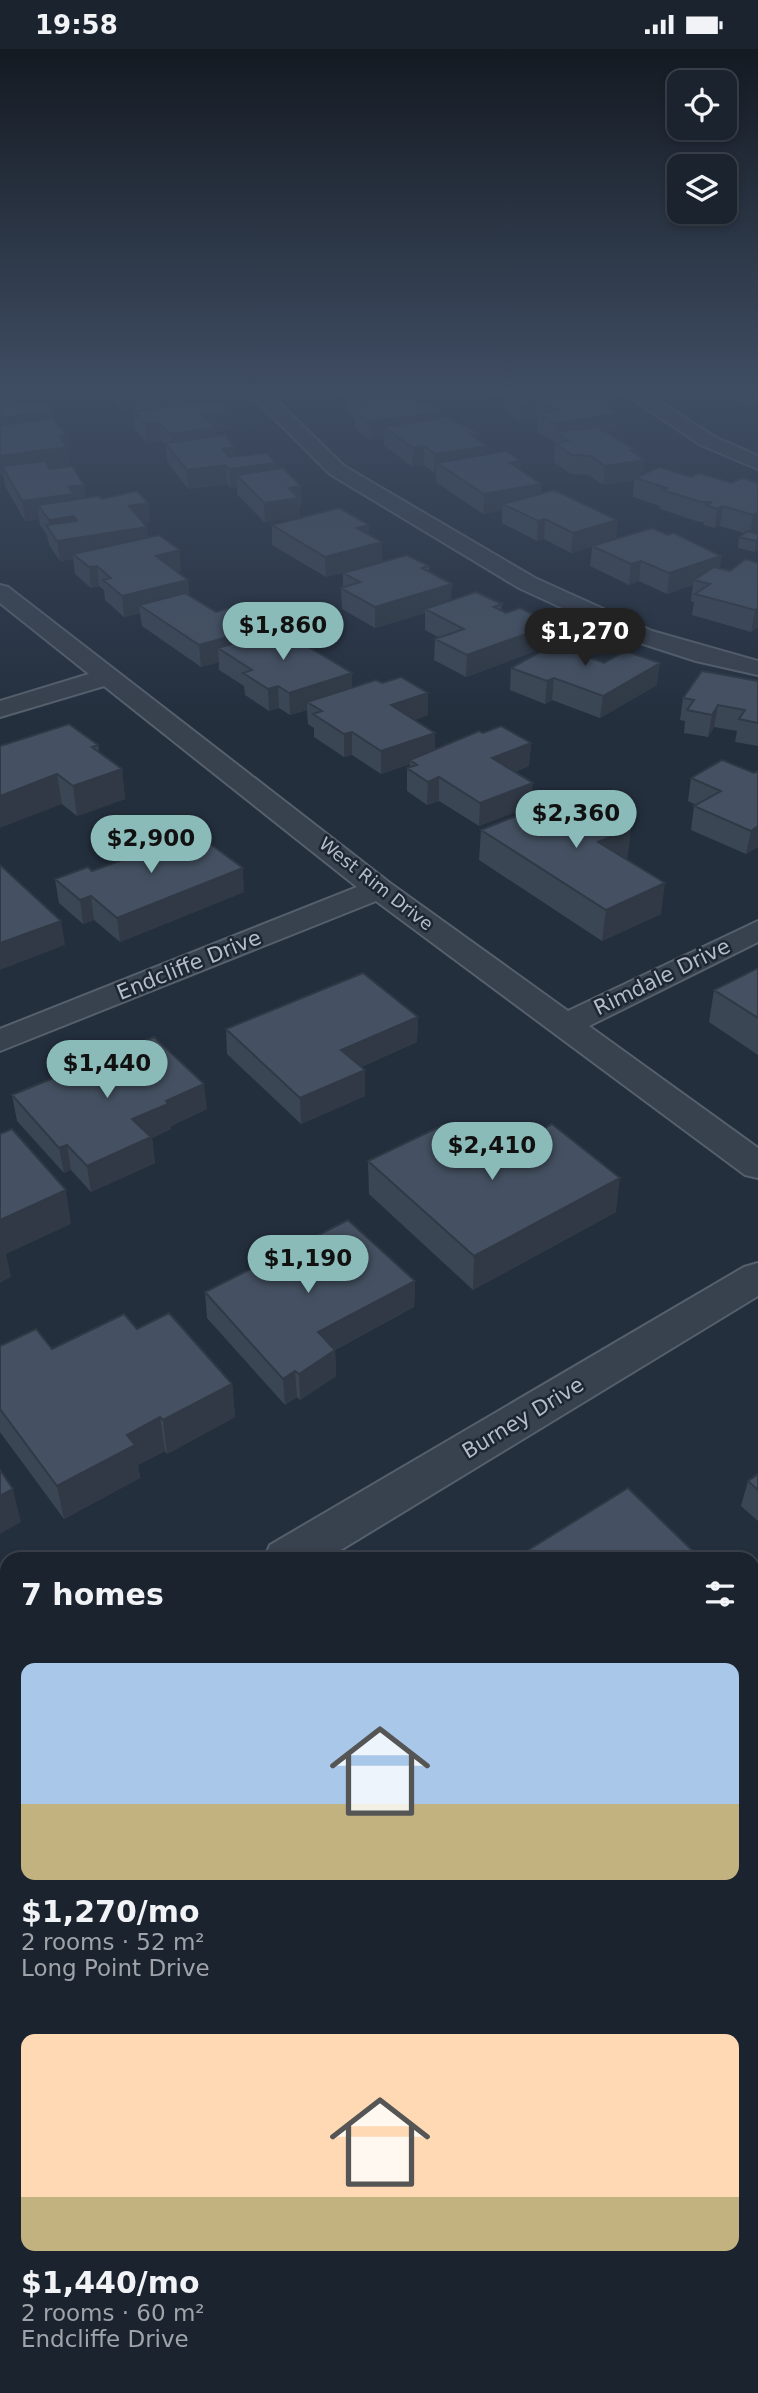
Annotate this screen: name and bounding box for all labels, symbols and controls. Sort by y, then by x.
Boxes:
text: 19:58 [35,10,118,40]
map controls [667,70,737,224]
button: locate [667,70,737,140]
button: layers [667,154,737,224]
pin: $1,860 [226,603,340,662]
pin: $1,270 [528,609,642,668]
text: $1,860 [239,612,327,638]
text: $1,270 [541,618,629,644]
pin: $2,360 [519,791,633,850]
text: $2,360 [532,800,620,826]
pin: $2,900 [94,815,208,875]
text: $2,900 [107,825,195,851]
street label: West Rim Drive [315,833,437,935]
street label: Endcliffe Drive [113,925,265,1005]
street label: Rimdale Drive [590,934,734,1020]
pin: $1,440 [50,1041,164,1100]
text: $1,440 [63,1050,151,1076]
pin: $2,410 [435,1123,549,1182]
text: $2,410 [448,1132,536,1158]
pin: $1,190 [251,1235,365,1295]
text: $1,190 [264,1245,352,1271]
street label: Burney Drive [458,1372,588,1464]
icon: filters [701,1575,739,1613]
text: 7 homes [21,1577,164,1612]
icon: home [317,1708,443,1834]
text: $1,270/mo [21,1894,200,1929]
text: 2 rooms · 52 m² [21,1929,205,1955]
text: Long Point Drive [21,1955,210,1981]
icon: home [317,2079,443,2205]
text: $1,440/mo [21,2265,200,2300]
text: 2 rooms · 60 m² [21,2300,205,2326]
text: Endcliffe Drive [21,2326,189,2352]

